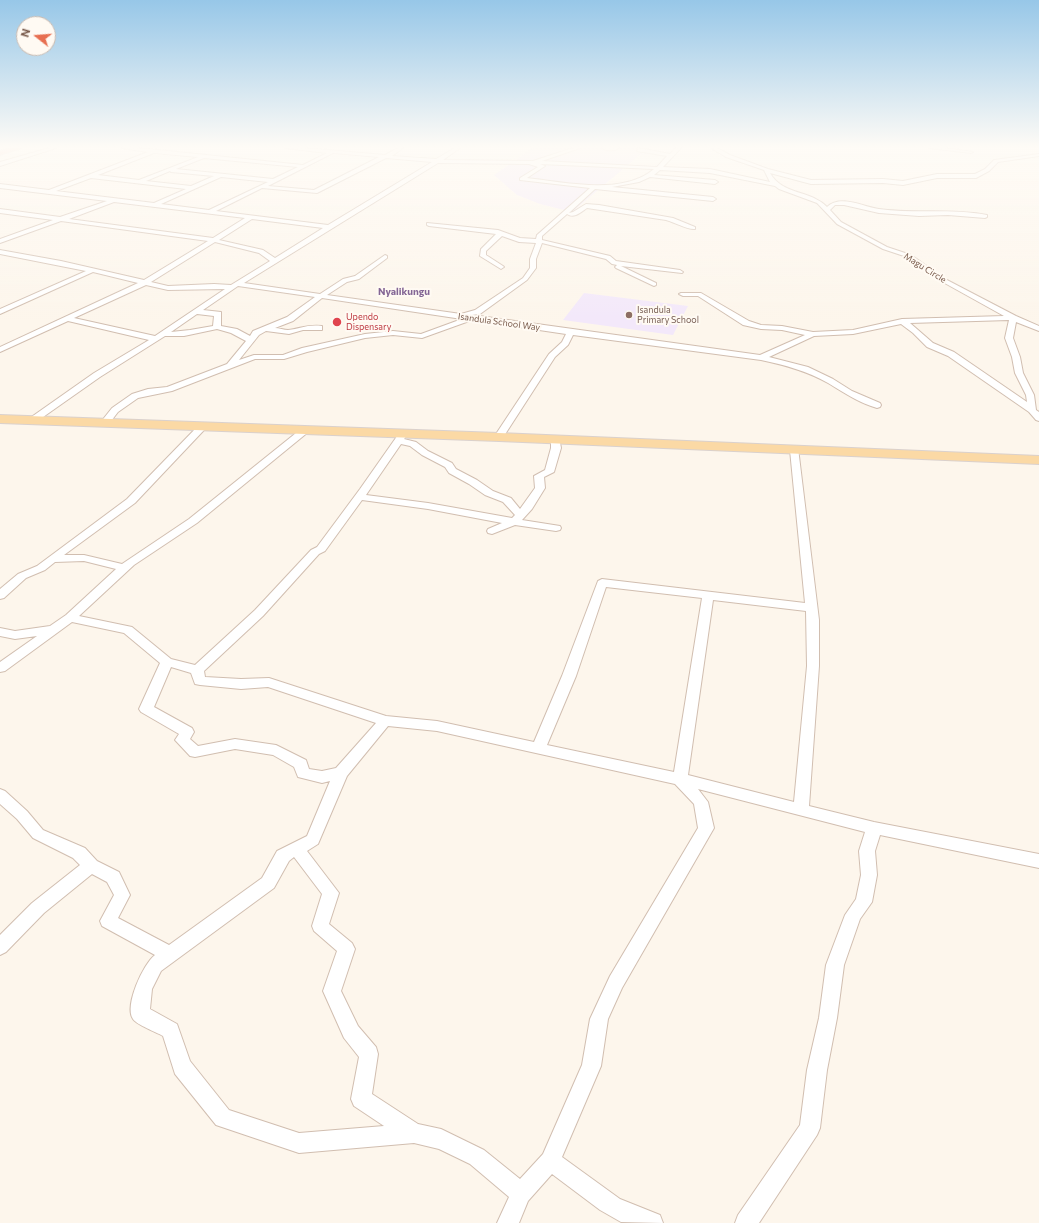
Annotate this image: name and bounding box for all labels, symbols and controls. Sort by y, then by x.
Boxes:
north arrow [16,16,56,56]
text: N [18,27,32,38]
street label: Magu Circle [902,251,948,285]
district label: Nyalikungu [378,286,430,298]
place label: Isandula Primary School [637,305,699,326]
marker: Isandula Primary School [624,310,634,320]
street label: Isandula School Way [457,311,541,333]
place label: Upendo Dispensary [346,312,391,333]
marker: Upendo Dispensary [331,316,343,328]

